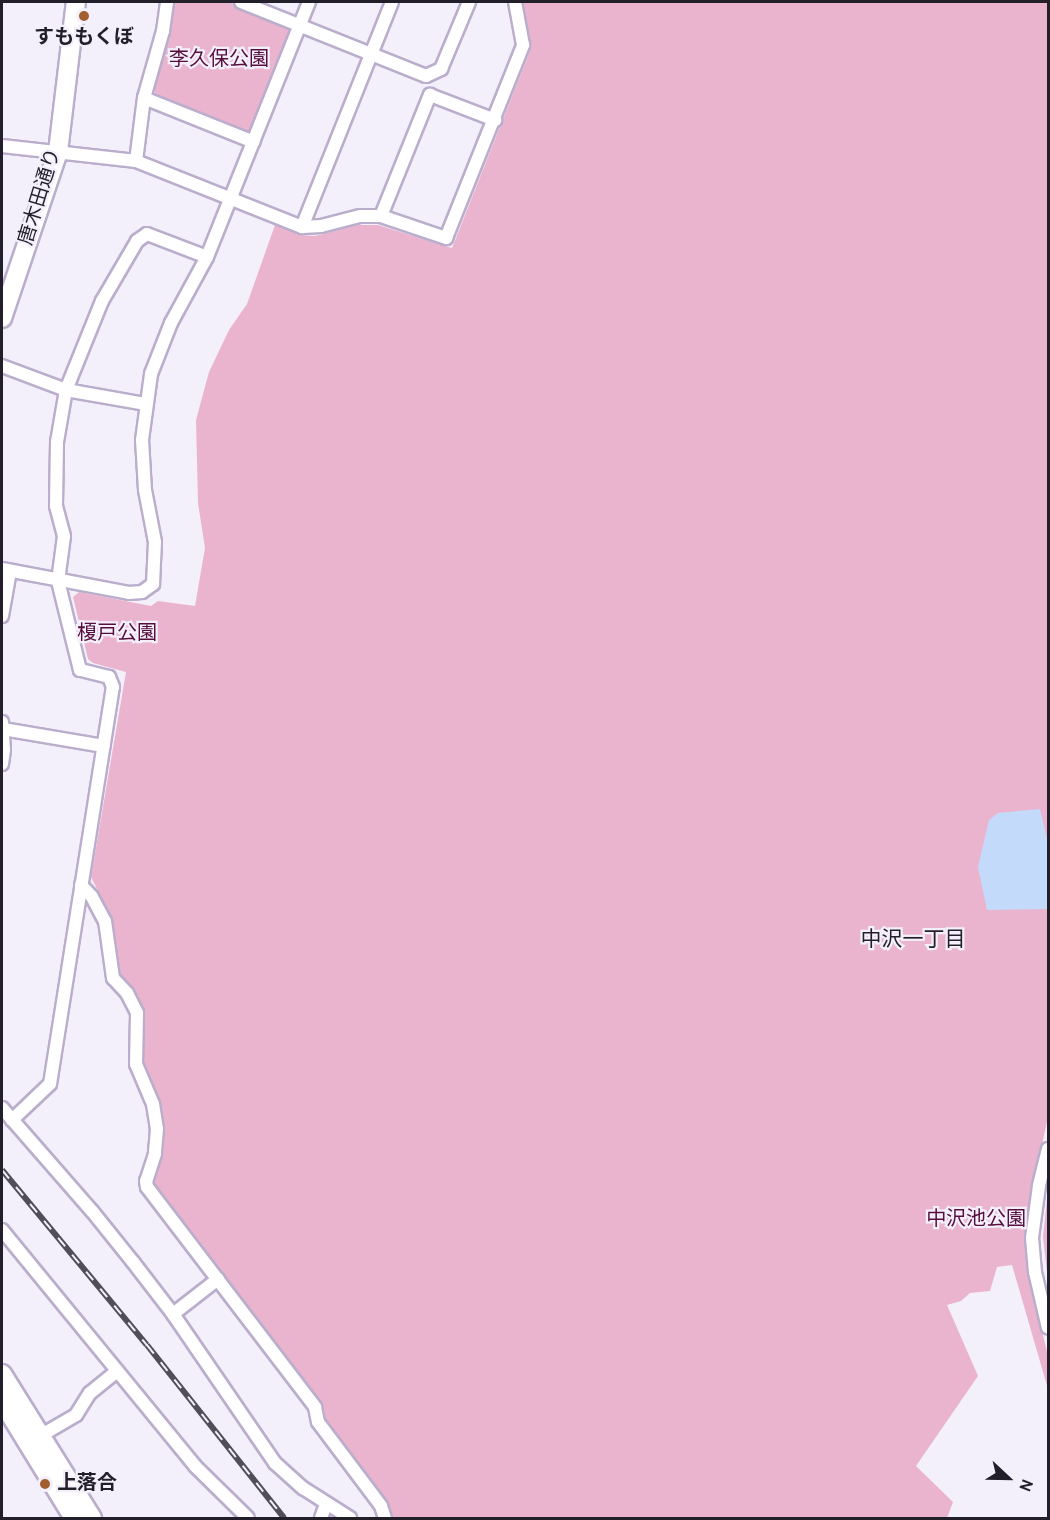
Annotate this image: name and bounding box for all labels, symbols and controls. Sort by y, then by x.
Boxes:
marker: すももくぼ [77,9,91,23]
place label: すももくぼ [34,26,134,50]
park label: 李久保公園 [169,48,269,72]
street label: 唐木田通り [15,146,67,248]
park label: 榎戸公園 [77,622,157,646]
district label: 中沢一丁目 [861,928,965,954]
park label: 中沢池公園 [926,1208,1026,1232]
north arrow [978,1448,1038,1508]
place label: 上落合 [57,1472,117,1496]
text: N [1013,1476,1036,1494]
marker: 上落合 [38,1477,52,1491]

